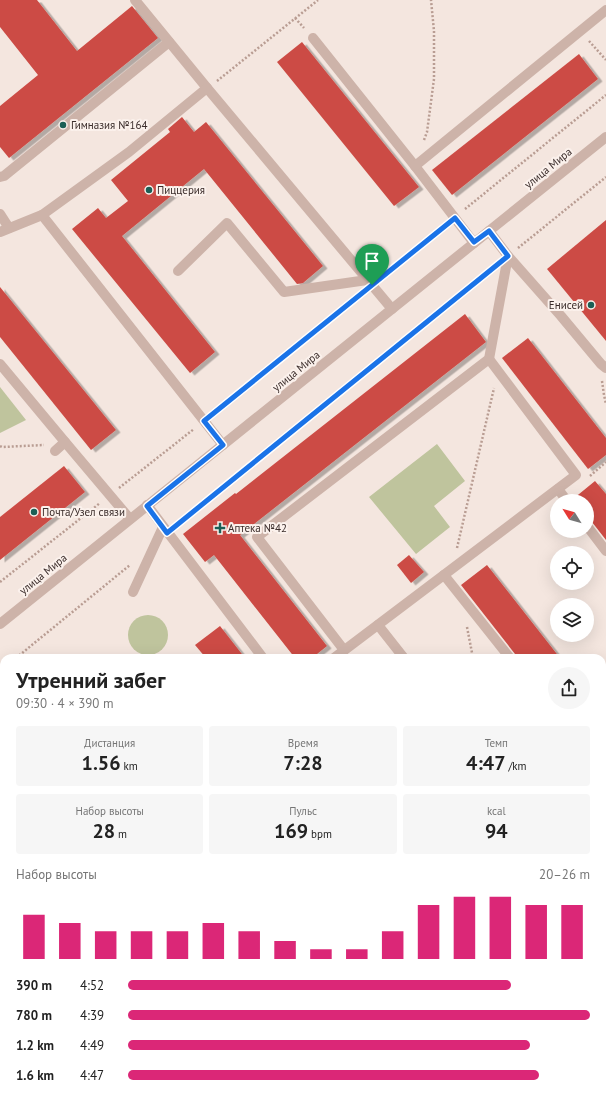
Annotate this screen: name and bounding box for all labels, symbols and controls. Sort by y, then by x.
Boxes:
place label: Гимназия №164 [71,118,147,132]
marker: Гимназия №164 [58,120,68,130]
street label: улица Мира [521,145,575,191]
place label: Пиццерия [157,183,205,197]
marker: Пиццерия [144,185,154,195]
pin [355,244,389,285]
icon: arrive [361,250,383,272]
place label: Енисей [549,298,583,312]
marker: Енисей [586,300,596,310]
street label: улица Мира [269,348,323,394]
north arrow [550,494,594,538]
map controls [550,494,594,642]
place label: Почта/Узел связи [42,505,125,519]
marker: Почта/Узел связи [29,507,39,517]
place label: Аптека №42 [228,521,287,535]
marker: Аптека №42 [215,523,225,533]
button: locate [550,546,594,590]
street label: улица Мира [16,551,70,597]
button: layers [550,598,594,642]
text: Утренний забег [16,666,165,694]
button: share [548,667,590,709]
text: 09:30 · 4 × 390 m [16,695,113,712]
text: Дистанция [84,736,135,750]
text: Время [288,736,318,750]
text: Темп [485,736,508,750]
text: 1.56 [82,750,121,776]
text: 7:28 [283,750,323,776]
text: 4:47 [466,750,506,776]
text: km [121,759,138,773]
text: /km [506,759,527,773]
text: Набор высоты [75,804,144,818]
text: Пульс [289,804,317,818]
text: kcal [487,804,506,818]
text: 28 [92,818,115,844]
text: 169 [274,818,308,844]
text: 94 [485,818,508,844]
text: m [115,827,127,841]
text: bpm [308,827,332,841]
text: Набор высоты [16,866,97,883]
text: 20–26 m [539,866,590,883]
text: 390 m [16,977,52,994]
text: 4:52 [80,977,104,994]
text: 780 m [16,1007,52,1024]
text: 4:39 [80,1007,104,1024]
text: 1.2 km [16,1037,54,1054]
text: 4:49 [80,1037,104,1054]
text: 1.6 km [16,1067,54,1084]
text: 4:47 [80,1067,104,1084]

